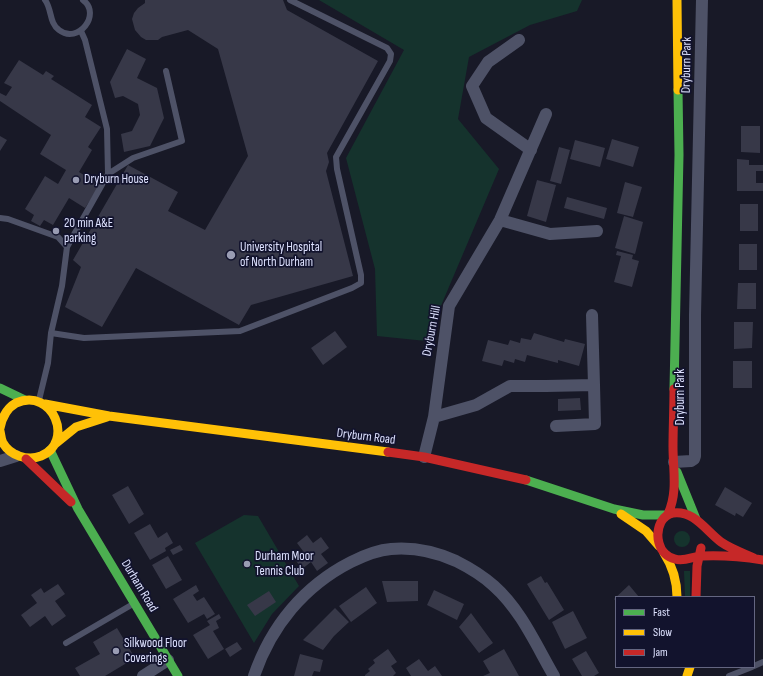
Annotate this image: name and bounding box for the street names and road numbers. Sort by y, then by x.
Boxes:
street label: Dryburn Park [679,37,695,93]
street label: Dryburn Hill [419,304,445,358]
street label: Dryburn Park [673,369,689,425]
street label: Dryburn Road [336,426,396,448]
street label: Durham Road [117,557,161,615]

